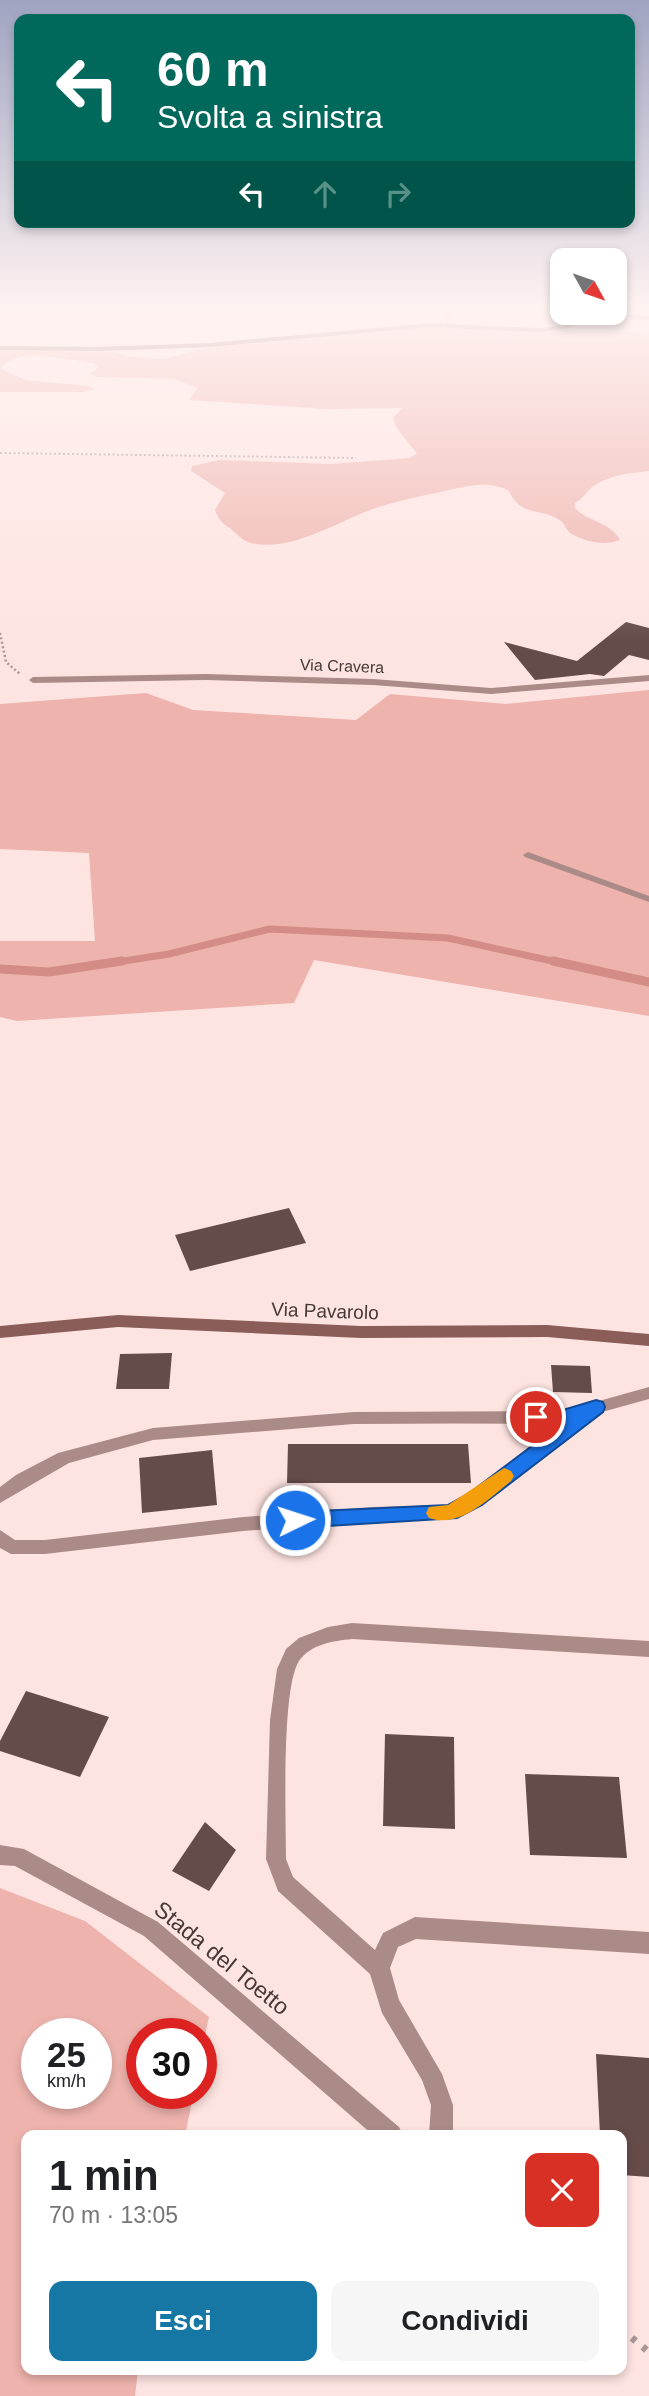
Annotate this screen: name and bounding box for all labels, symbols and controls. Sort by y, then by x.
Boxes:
icon: left [42,42,133,133]
text: 60 m [157,42,269,96]
text: Svolta a sinistra [157,99,383,135]
icon: left [233,175,271,213]
icon: ahead [306,175,344,213]
icon: right [379,175,417,213]
north arrow [550,248,626,326]
map controls [550,248,627,325]
street label: Via Cravera [300,656,384,676]
street label: Via Pavarolo [271,1299,379,1323]
pin [506,1387,566,1447]
icon: arrive [517,1398,555,1436]
position arrow [258,1483,332,1557]
street label: Stada del Toetto [149,1896,295,2020]
speed limit sign: 30 [126,2018,217,2109]
text: 25 [47,2035,86,2074]
text: km/h [47,2071,86,2091]
text: 1 min [49,2152,159,2199]
button: close [525,2153,599,2227]
text: 70 m · 13:05 [49,2202,178,2228]
button: Esci [49,2281,317,2361]
button: Condividi [331,2281,599,2361]

